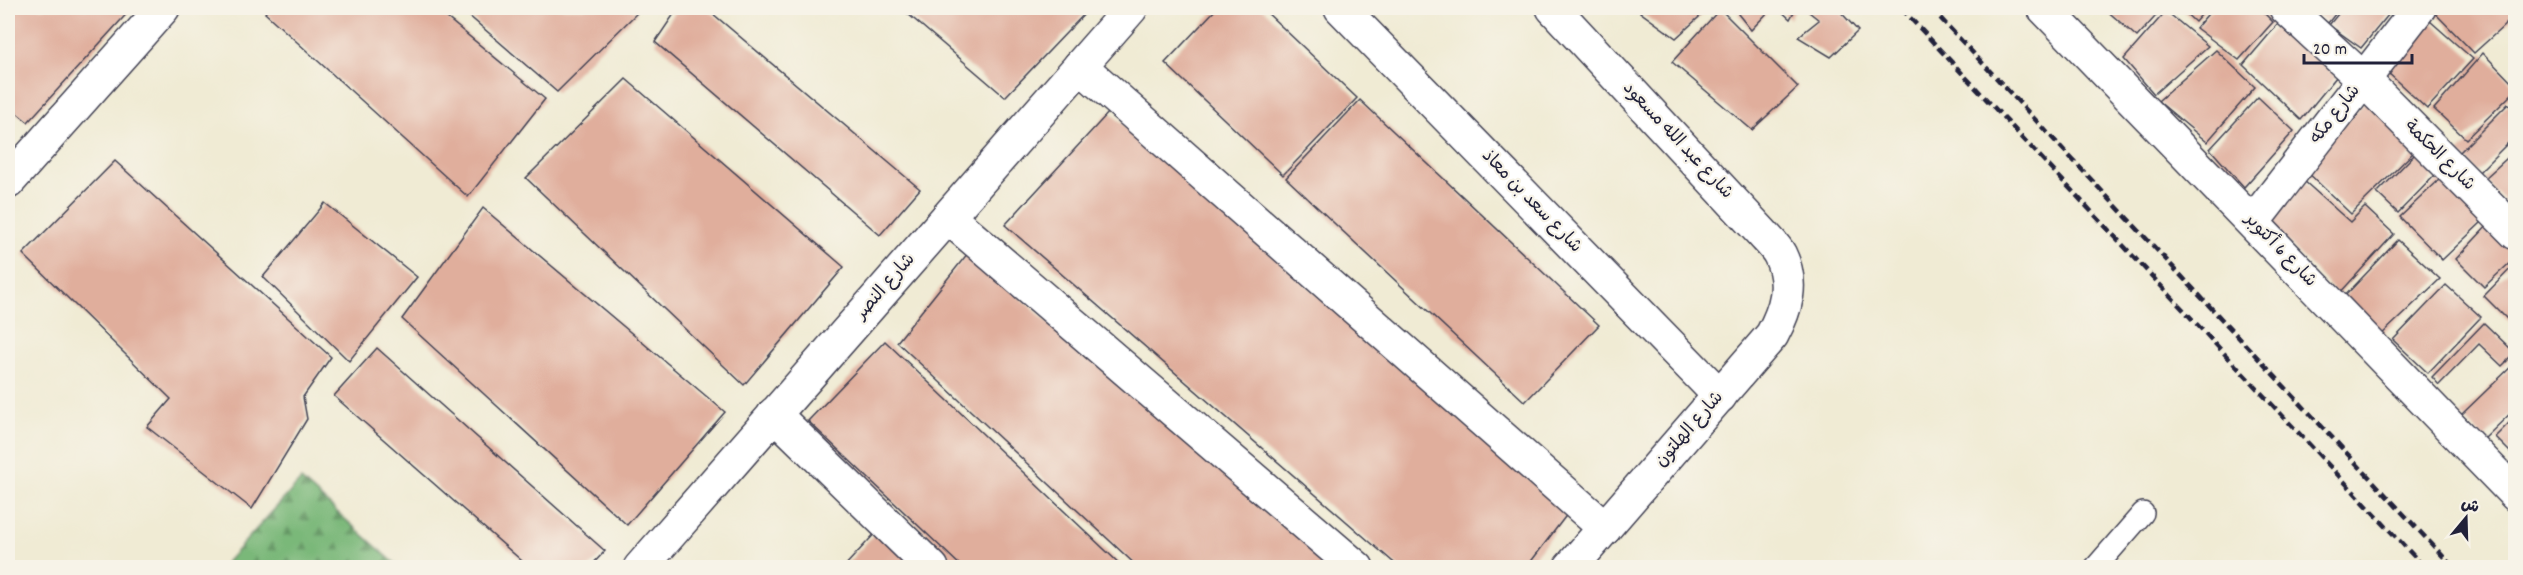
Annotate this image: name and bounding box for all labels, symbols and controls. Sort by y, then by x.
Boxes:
scale bar [2304,27,2412,65]
text: 20 m [2313,38,2347,63]
street label: شارع عبد الله مسعود [1616,77,1738,205]
street label: شارع مكه [2305,80,2367,150]
street label: شارع الحكمة [2398,115,2480,197]
street label: شارع سعد بن معاذ [1475,145,1587,259]
street label: شارع 6 أكتوبر [2237,207,2322,294]
street label: شارع النصر [849,248,922,327]
street label: شارع الهلتون [1650,387,1730,473]
north arrow [2436,488,2496,548]
text: ش [2458,492,2482,520]

